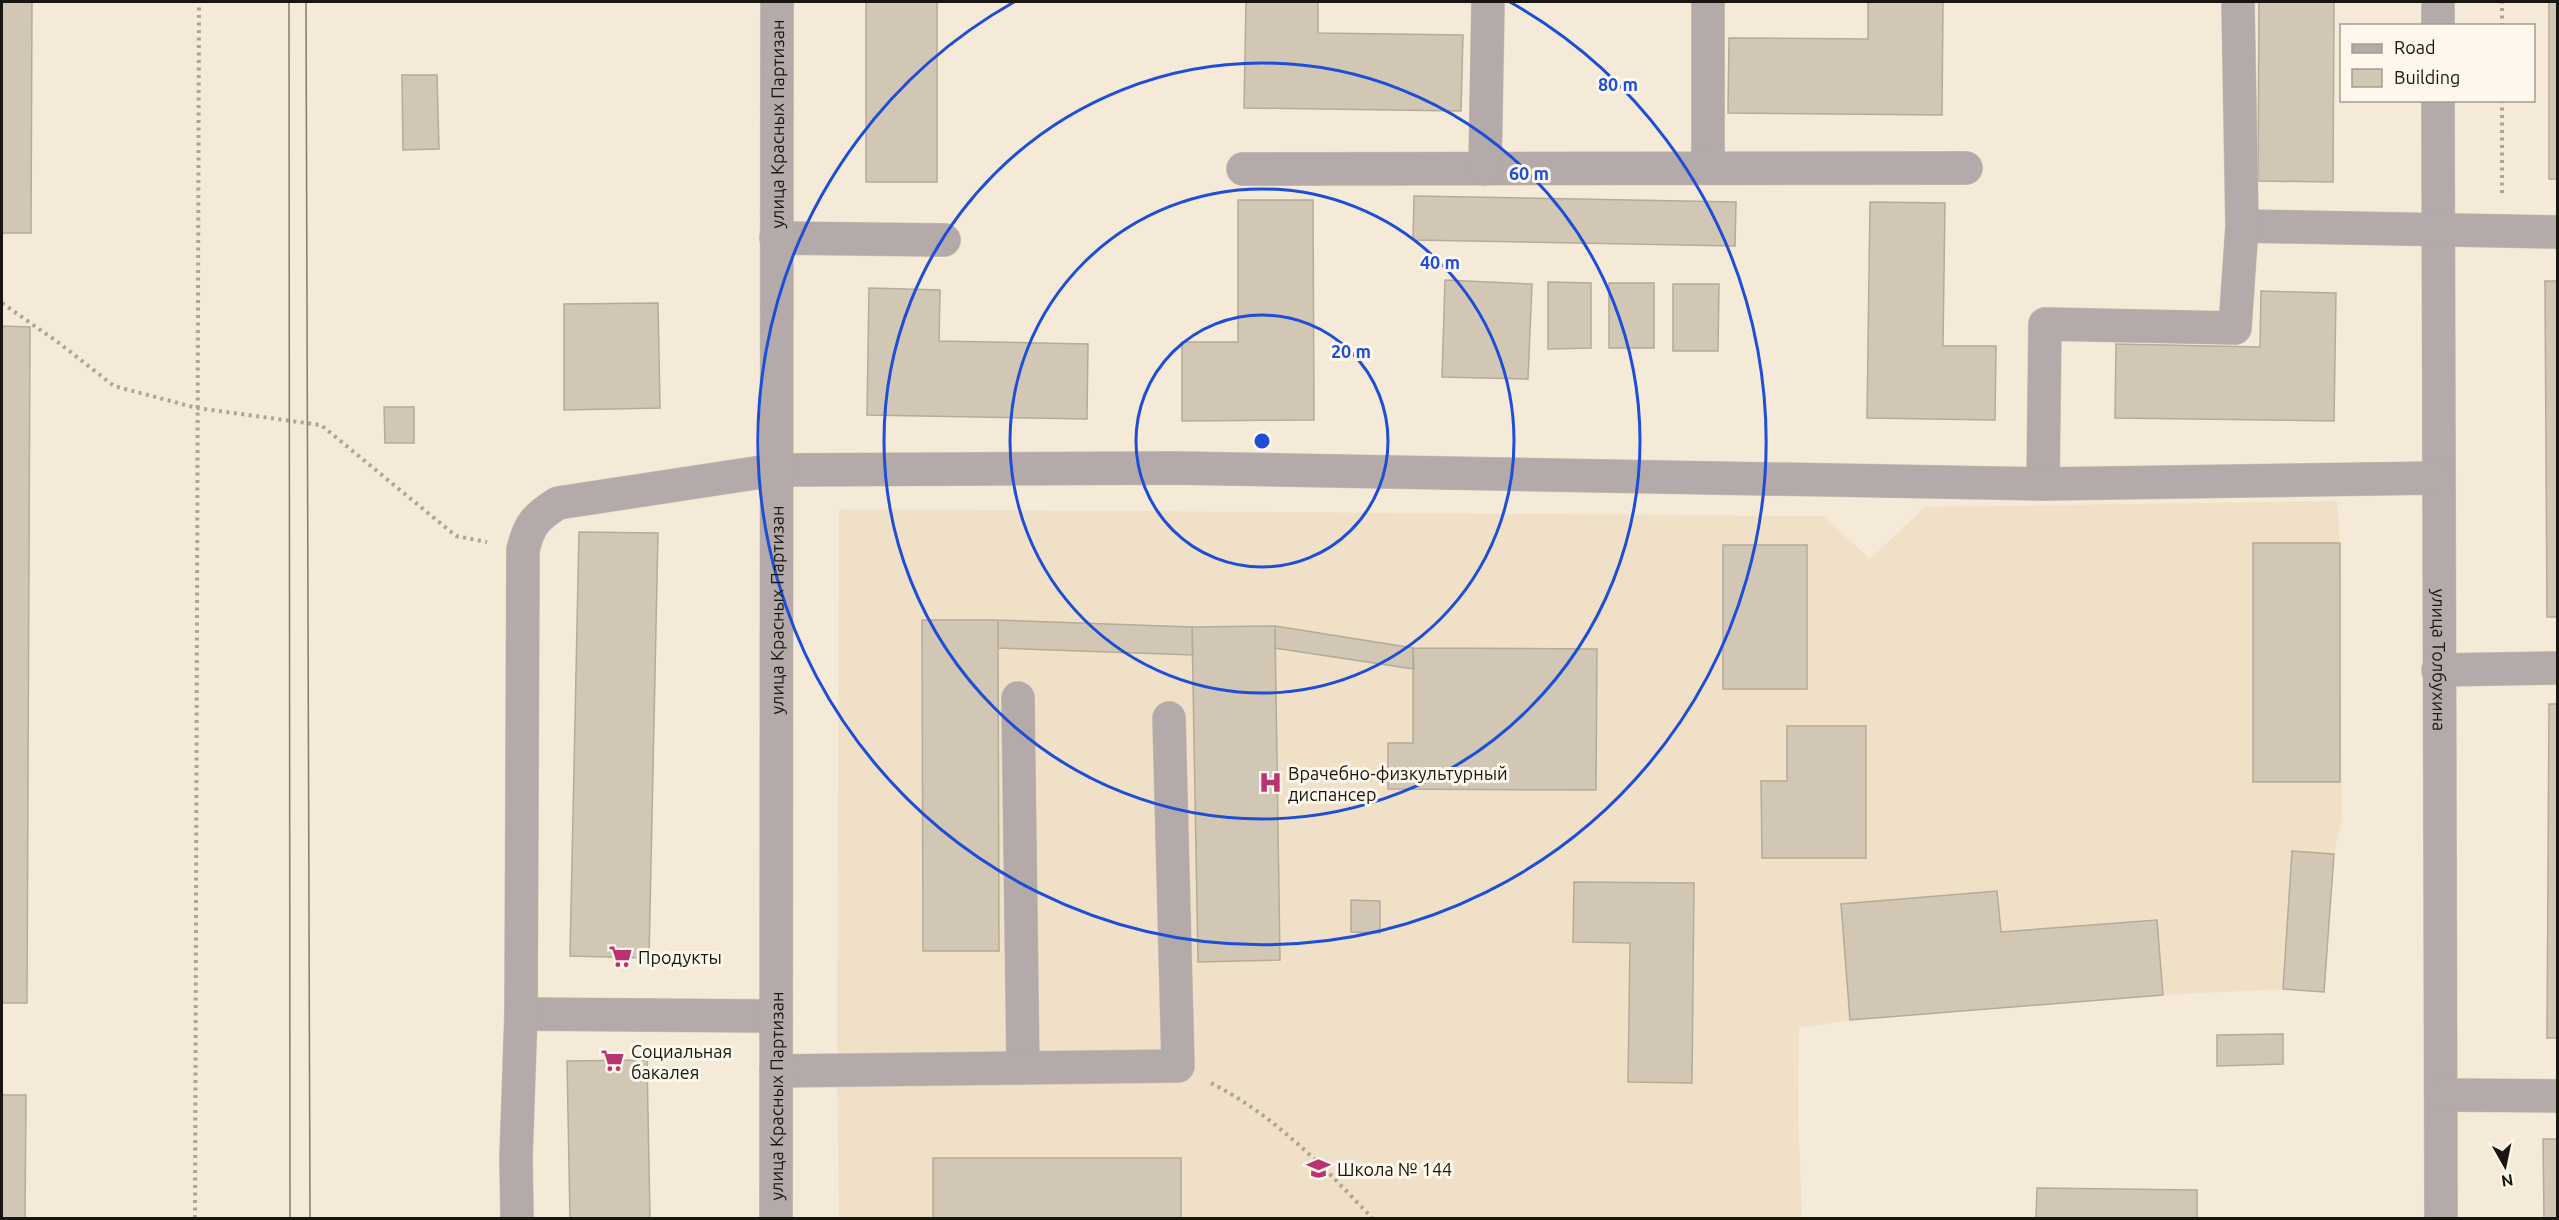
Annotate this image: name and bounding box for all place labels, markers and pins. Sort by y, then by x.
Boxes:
centre of rings [1252,431,1272,451]
place label: Врачебно-физкультурный диспансер [1288,763,1508,804]
hospital icon: Врачебно-физкультурный диспансер [1257,770,1283,796]
supermarket icon: Продукты [607,944,633,970]
place label: Продукты [638,947,722,967]
place label: Социальная бакалея [631,1041,732,1082]
supermarket icon: Социальная бакалея [600,1048,626,1074]
school or university icon: Школа № 144 [1306,1156,1332,1182]
place label: Школа № 144 [1337,1159,1452,1179]

